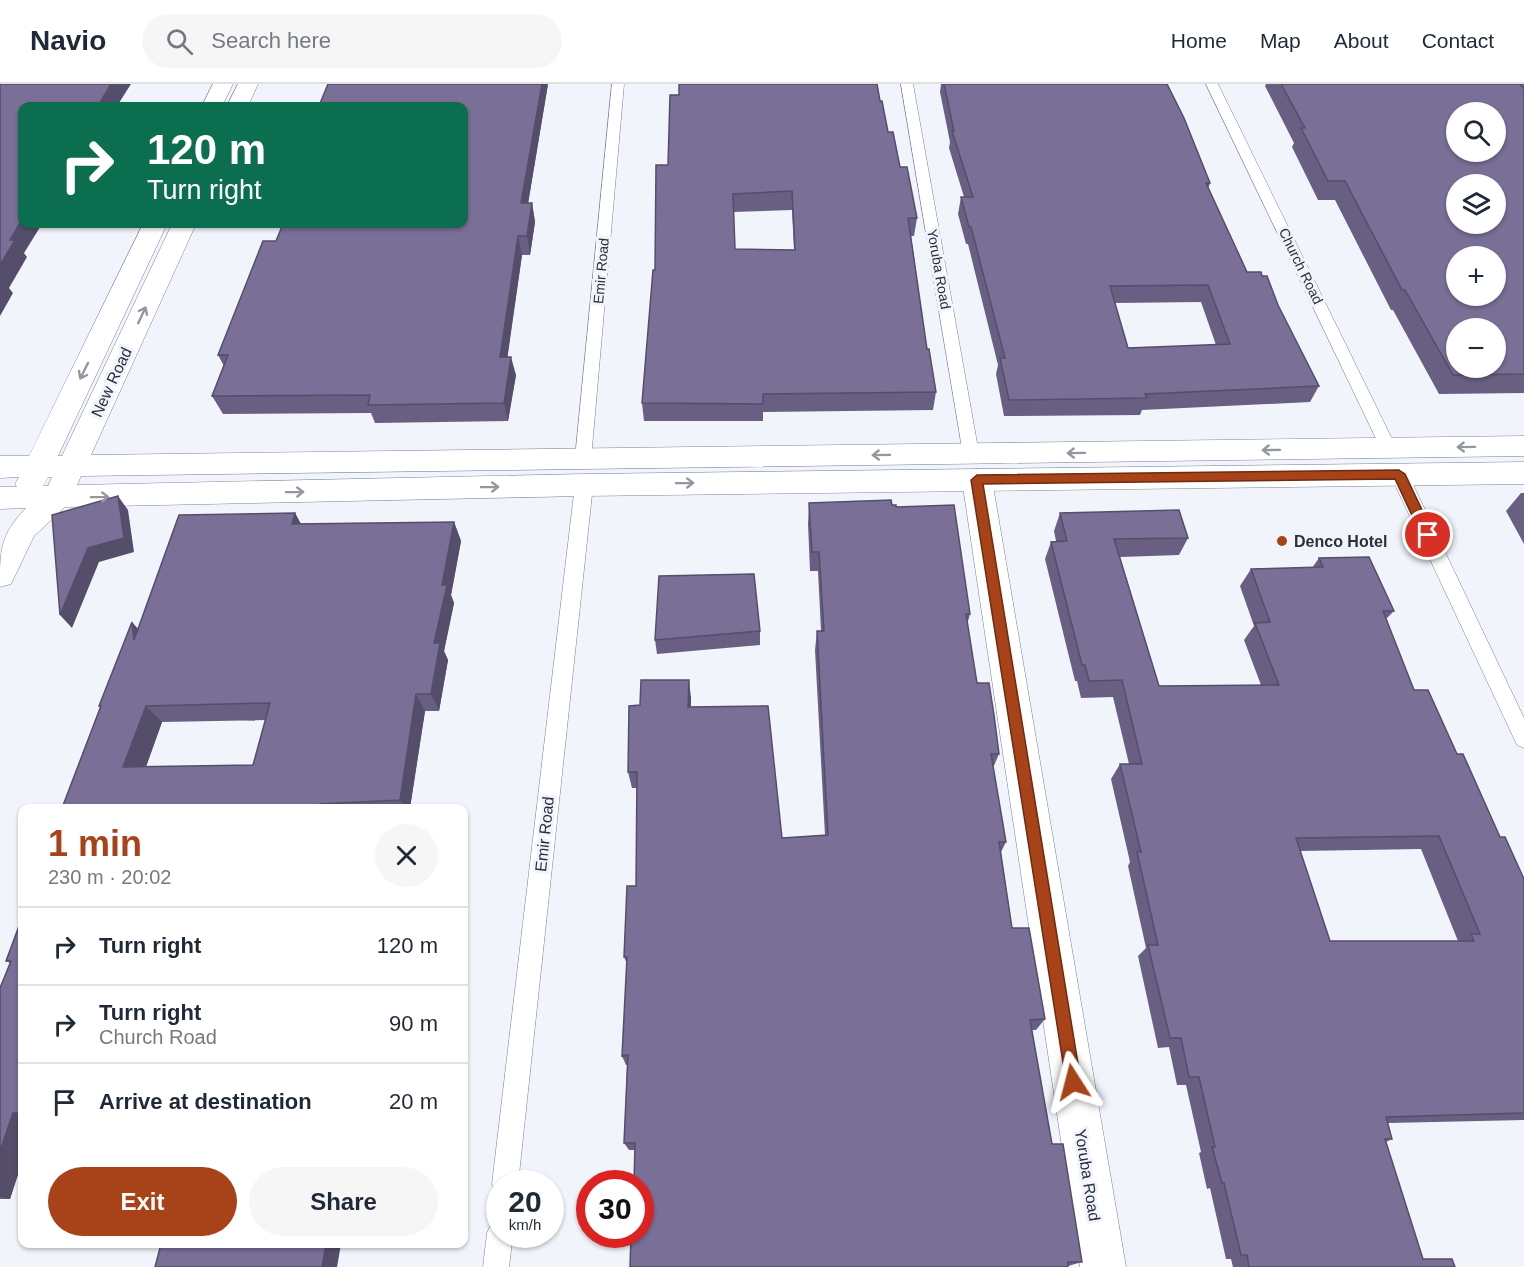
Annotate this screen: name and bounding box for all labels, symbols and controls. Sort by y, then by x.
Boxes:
search box [142,14,562,68]
text: Navio [30,25,106,56]
icon: search [163,25,196,58]
text: Search here [211,28,331,53]
text: Home [1171,29,1227,52]
text: Map [1260,29,1301,52]
text: About [1334,29,1389,52]
text: Contact [1422,29,1494,52]
map controls [1446,102,1506,378]
button: search [1446,102,1506,162]
icon: right [48,126,126,204]
text: 120 m [147,126,266,173]
button: layers [1446,174,1506,234]
text: Turn right [147,175,262,205]
street label: Church Road [1276,225,1326,307]
street label: Yoruba Road [924,228,954,310]
street label: Emir Road [590,237,612,305]
button: + [1446,246,1506,306]
one-way arrow [136,307,148,325]
button: − [1446,318,1506,378]
street label: New Road [88,345,135,420]
one-way arrow [78,361,89,379]
one-way arrow [1456,442,1476,453]
one-way arrow [1261,444,1281,456]
one-way arrow [1066,447,1086,459]
one-way arrow [871,449,891,461]
one-way arrow [675,478,695,489]
one-way arrow [480,481,500,493]
one-way arrow [285,486,305,498]
one-way arrow [90,491,110,502]
pin [1402,509,1453,560]
icon: arrive [1411,518,1444,551]
place label: Denco Hotel [1294,533,1387,550]
marker: Denco Hotel [1275,534,1289,548]
street label: Emir Road [532,796,557,873]
text: 1 min [48,823,142,864]
button: close [375,824,438,887]
text: 230 m · 20:02 [48,866,171,888]
icon: right [48,930,81,963]
text: Turn right [99,933,201,958]
text: 120 m [377,933,438,958]
text: Turn right [99,1000,201,1025]
icon: right [48,1008,81,1041]
text: 90 m [389,1011,438,1036]
text: Church Road [99,1026,217,1048]
position arrow [1041,1050,1105,1114]
icon: arrive [48,1086,81,1119]
text: Arrive at destination [99,1089,312,1114]
text: 20 m [389,1089,438,1114]
street label: Yoruba Road [1072,1128,1103,1222]
button: Exit [48,1167,237,1236]
button: Share [249,1167,438,1236]
speed limit sign: 30 [576,1170,654,1248]
text: 20 [508,1185,542,1218]
text: km/h [509,1216,541,1233]

